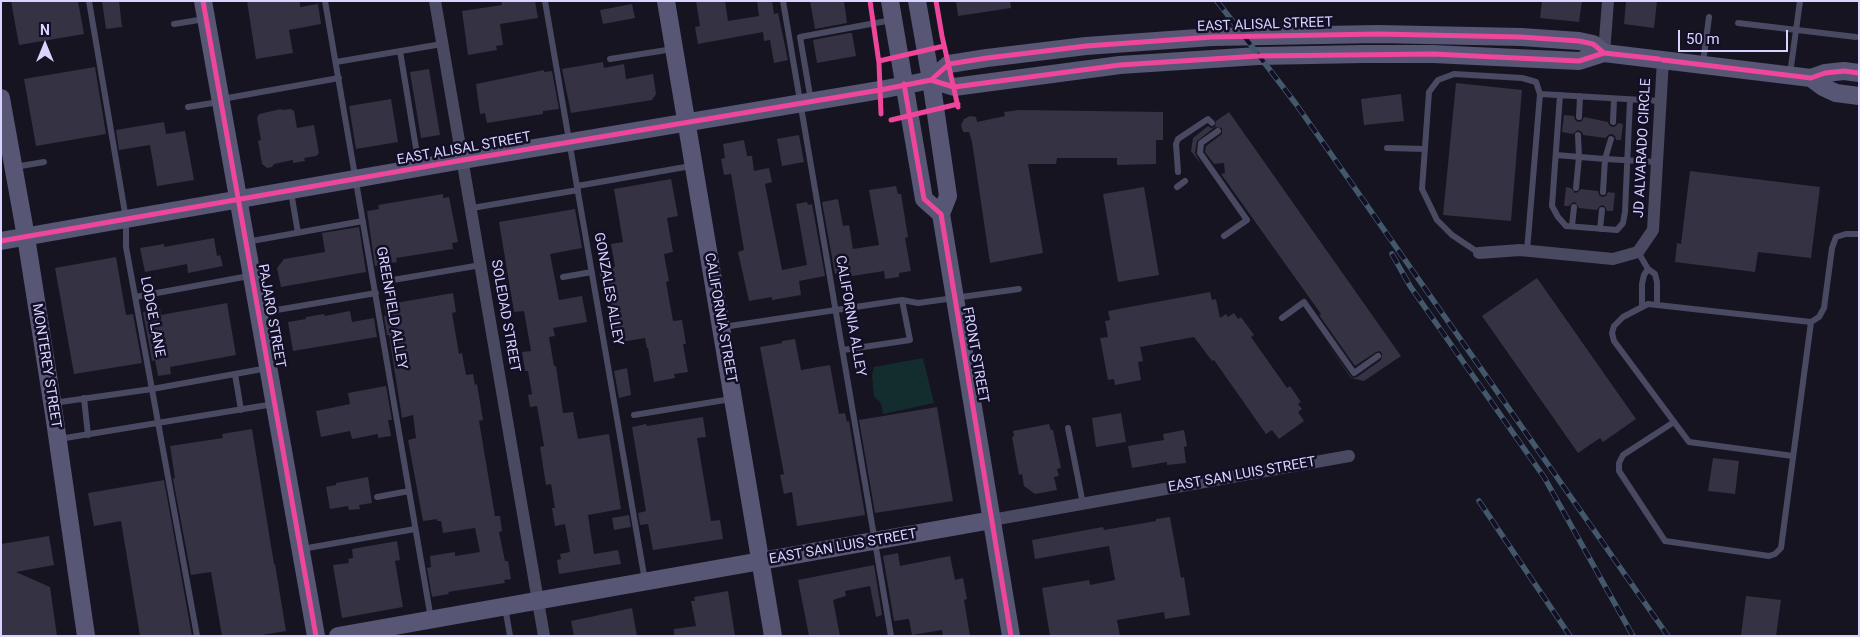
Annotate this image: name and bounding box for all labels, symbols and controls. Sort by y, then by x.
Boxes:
street label: EAST ALISAL STREET [1197,14,1333,36]
north arrow [20,20,70,70]
scale bar [1680,20,1790,52]
text: N [40,22,50,38]
text: 50 m [1686,30,1720,48]
street label: JD ALVARADO CIRCLE [1631,78,1655,218]
street label: EAST ALISAL STREET [396,129,532,169]
street label: GONZALES ALLEY [590,231,626,347]
street label: GREENFIELD ALLEY [372,245,410,371]
street label: CALIFORNIA STREET [700,252,740,384]
street label: CALIFORNIA ALLEY [831,254,869,378]
street label: SOLEDAD STREET [487,258,523,374]
street label: PAJARO STREET [254,263,288,369]
street label: LODGE LANE [136,275,168,359]
street label: MONTEREY STREET [28,302,64,430]
street label: FRONT STREET [958,306,992,404]
street label: EAST SAN LUIS STREET [1167,454,1317,496]
street label: EAST SAN LUIS STREET [768,526,918,568]

